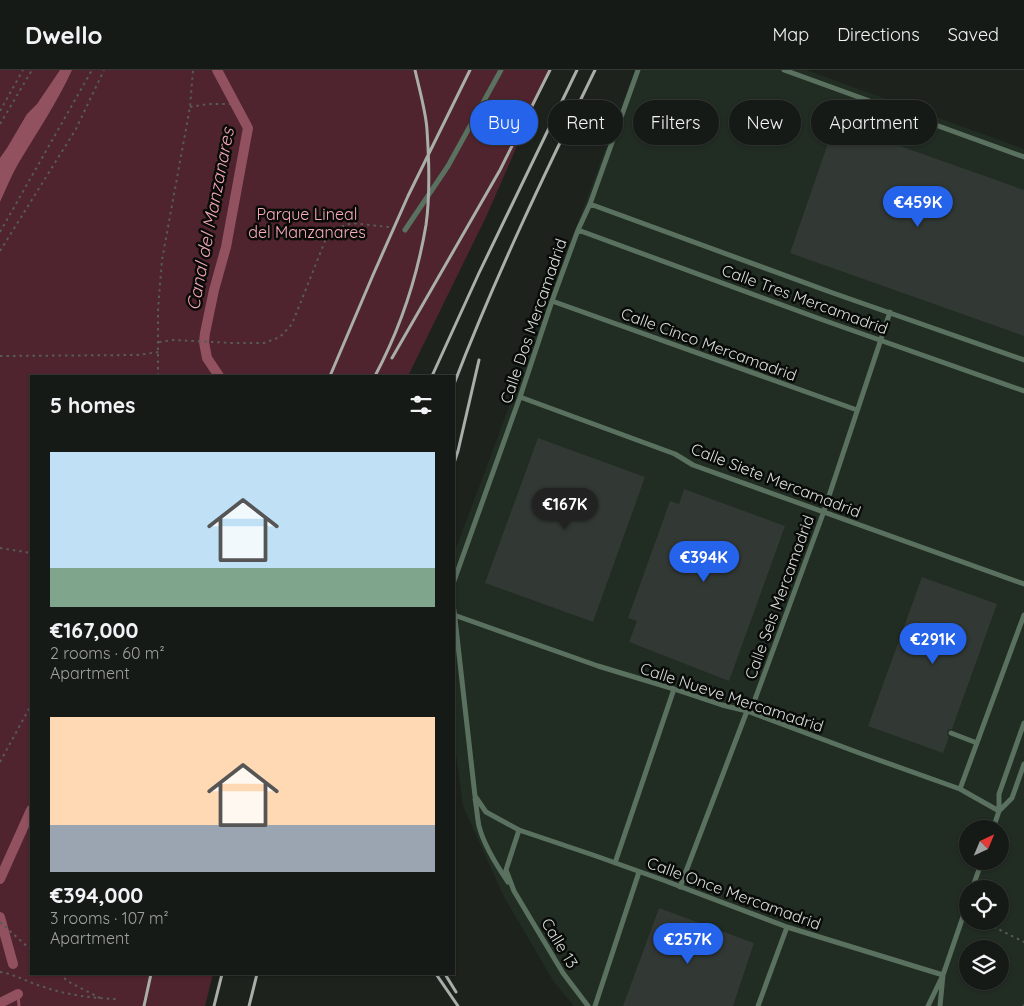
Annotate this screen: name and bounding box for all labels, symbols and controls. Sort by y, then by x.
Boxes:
text: Dwello [25,20,102,50]
text: Map [772,23,809,46]
text: Directions [837,23,920,46]
text: Saved [948,23,999,46]
chip: Buy [470,100,538,145]
chip: Rent [548,100,623,145]
chip: Filters [633,100,719,145]
chip: New [729,100,801,145]
chip: Apartment [811,100,937,145]
water label: Canal del Manzanares [181,124,239,312]
pin: €459K [883,186,953,228]
text: €459K [894,192,942,212]
park label: Parque Lineal del Manzanares [248,204,366,242]
street label: Calle Dos Mercamadrid [495,236,571,406]
street label: Calle Tres Mercamadrid [719,260,891,338]
street label: Calle Cinco Mercamadrid [618,303,800,385]
icon: filters [407,391,435,419]
text: 5 homes [50,392,135,418]
street label: Calle Siete Mercamadrid [688,438,864,522]
icon: home [198,485,288,575]
pin: €167K [530,488,600,530]
text: €167K [543,494,587,514]
street label: Calle Seis Mercamadrid [740,512,818,682]
pin: €394K [669,540,739,583]
text: €394K [680,547,728,567]
text: €167,000 [50,617,138,643]
pin: €291K [898,622,968,665]
text: €291K [911,629,955,649]
text: 2 rooms · 60 m² [50,643,164,663]
street label: Calle Nueve Mercamadrid [638,658,826,736]
text: Apartment [50,663,130,683]
icon: home [198,750,288,840]
north arrow [959,820,1009,870]
map controls [959,820,1009,990]
street label: Calle Once Mercamadrid [644,852,824,934]
button: locate [959,880,1009,930]
text: €394,000 [50,882,143,908]
text: 3 rooms · 107 m² [50,908,169,928]
street label: Calle 13 [537,914,583,972]
pin: €257K [653,922,723,965]
text: Apartment [50,928,130,948]
text: €257K [664,929,712,949]
button: layers [959,940,1009,990]

